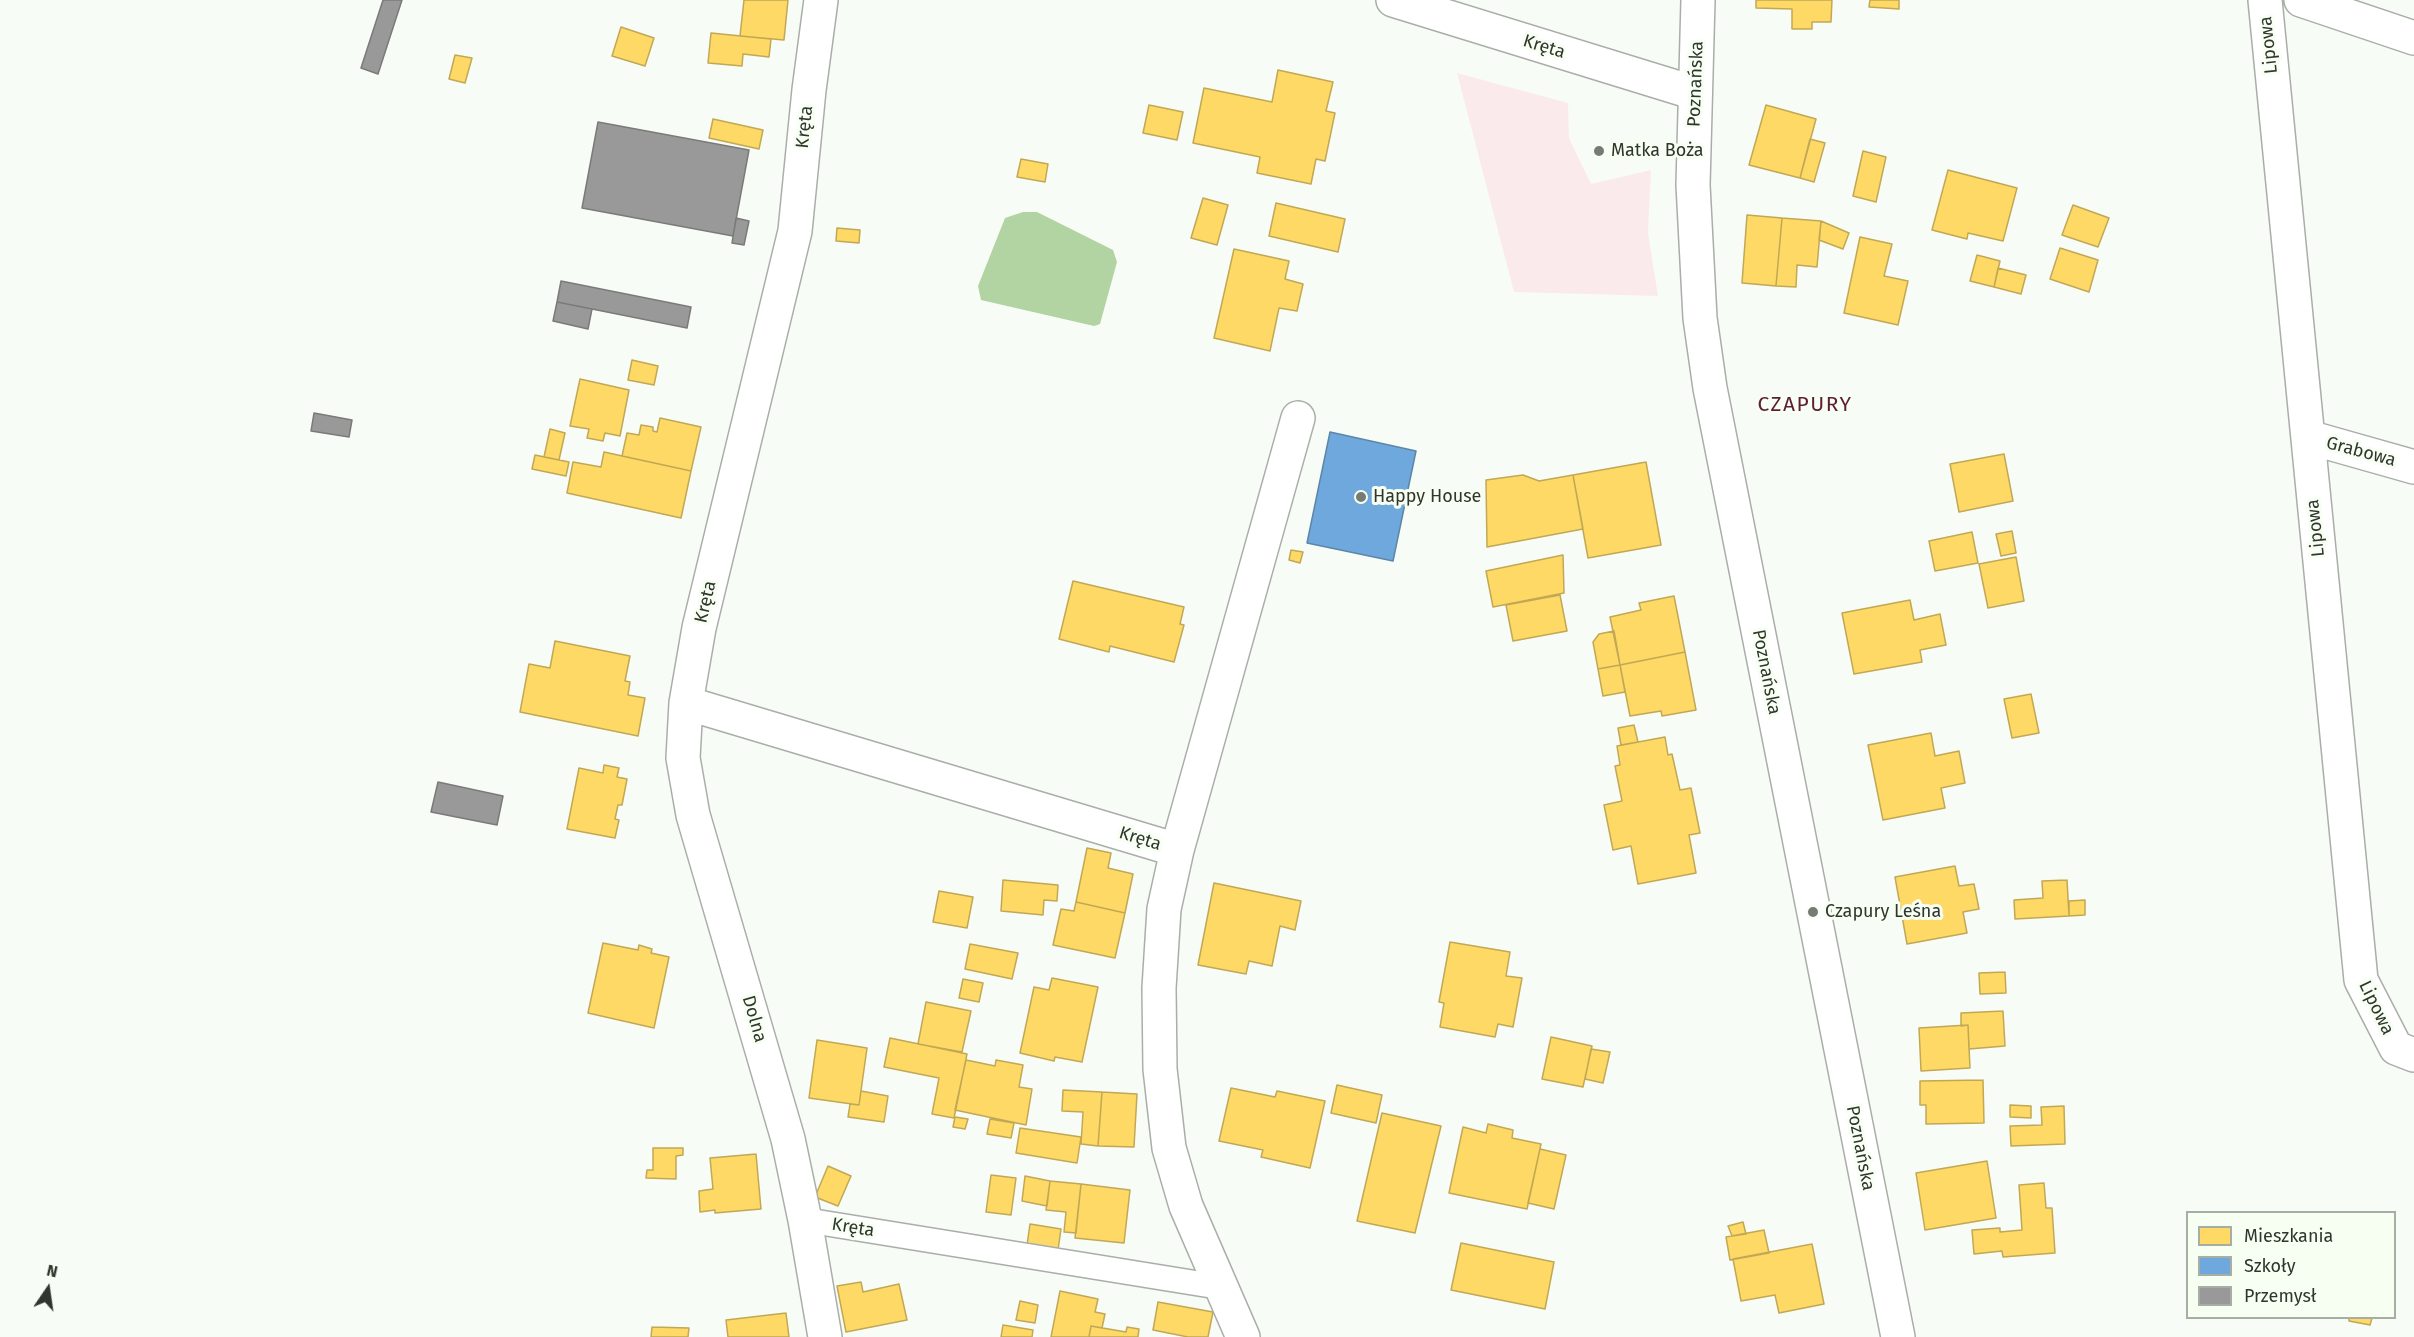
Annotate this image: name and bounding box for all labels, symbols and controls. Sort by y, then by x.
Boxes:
street label: Lipowa [2255,15,2283,75]
street label: Kręta [1520,30,1568,64]
street label: Poznańska [1684,41,1708,127]
street label: Kręta [792,104,818,150]
place label: Matka Boża [1611,140,1704,162]
marker: Matka Boża [1592,144,1606,158]
district label: CZAPURY [1758,392,1852,418]
street label: Grabowa [2324,432,2398,472]
place label: Happy House [1373,486,1481,508]
marker: Happy House [1354,490,1368,504]
street label: Lipowa [2302,498,2330,558]
street label: Kręta [691,579,721,625]
street label: Poznańska [1747,628,1785,716]
street label: Kręta [1116,822,1164,856]
place label: Czapury Leśna [1825,901,1941,923]
marker: Czapury Leśna [1806,905,1820,919]
street label: Lipowa [2354,977,2398,1039]
street label: Dolna [737,993,771,1045]
street label: Poznańska [1841,1104,1879,1192]
legend [2186,1211,2396,1319]
street label: Kręta [830,1214,876,1242]
text: Mieszkania [2244,1225,2333,1247]
text: Szkoły [2244,1255,2296,1277]
north arrow [18,1259,78,1319]
text: N [45,1261,59,1281]
text: Przemysł [2244,1285,2316,1307]

